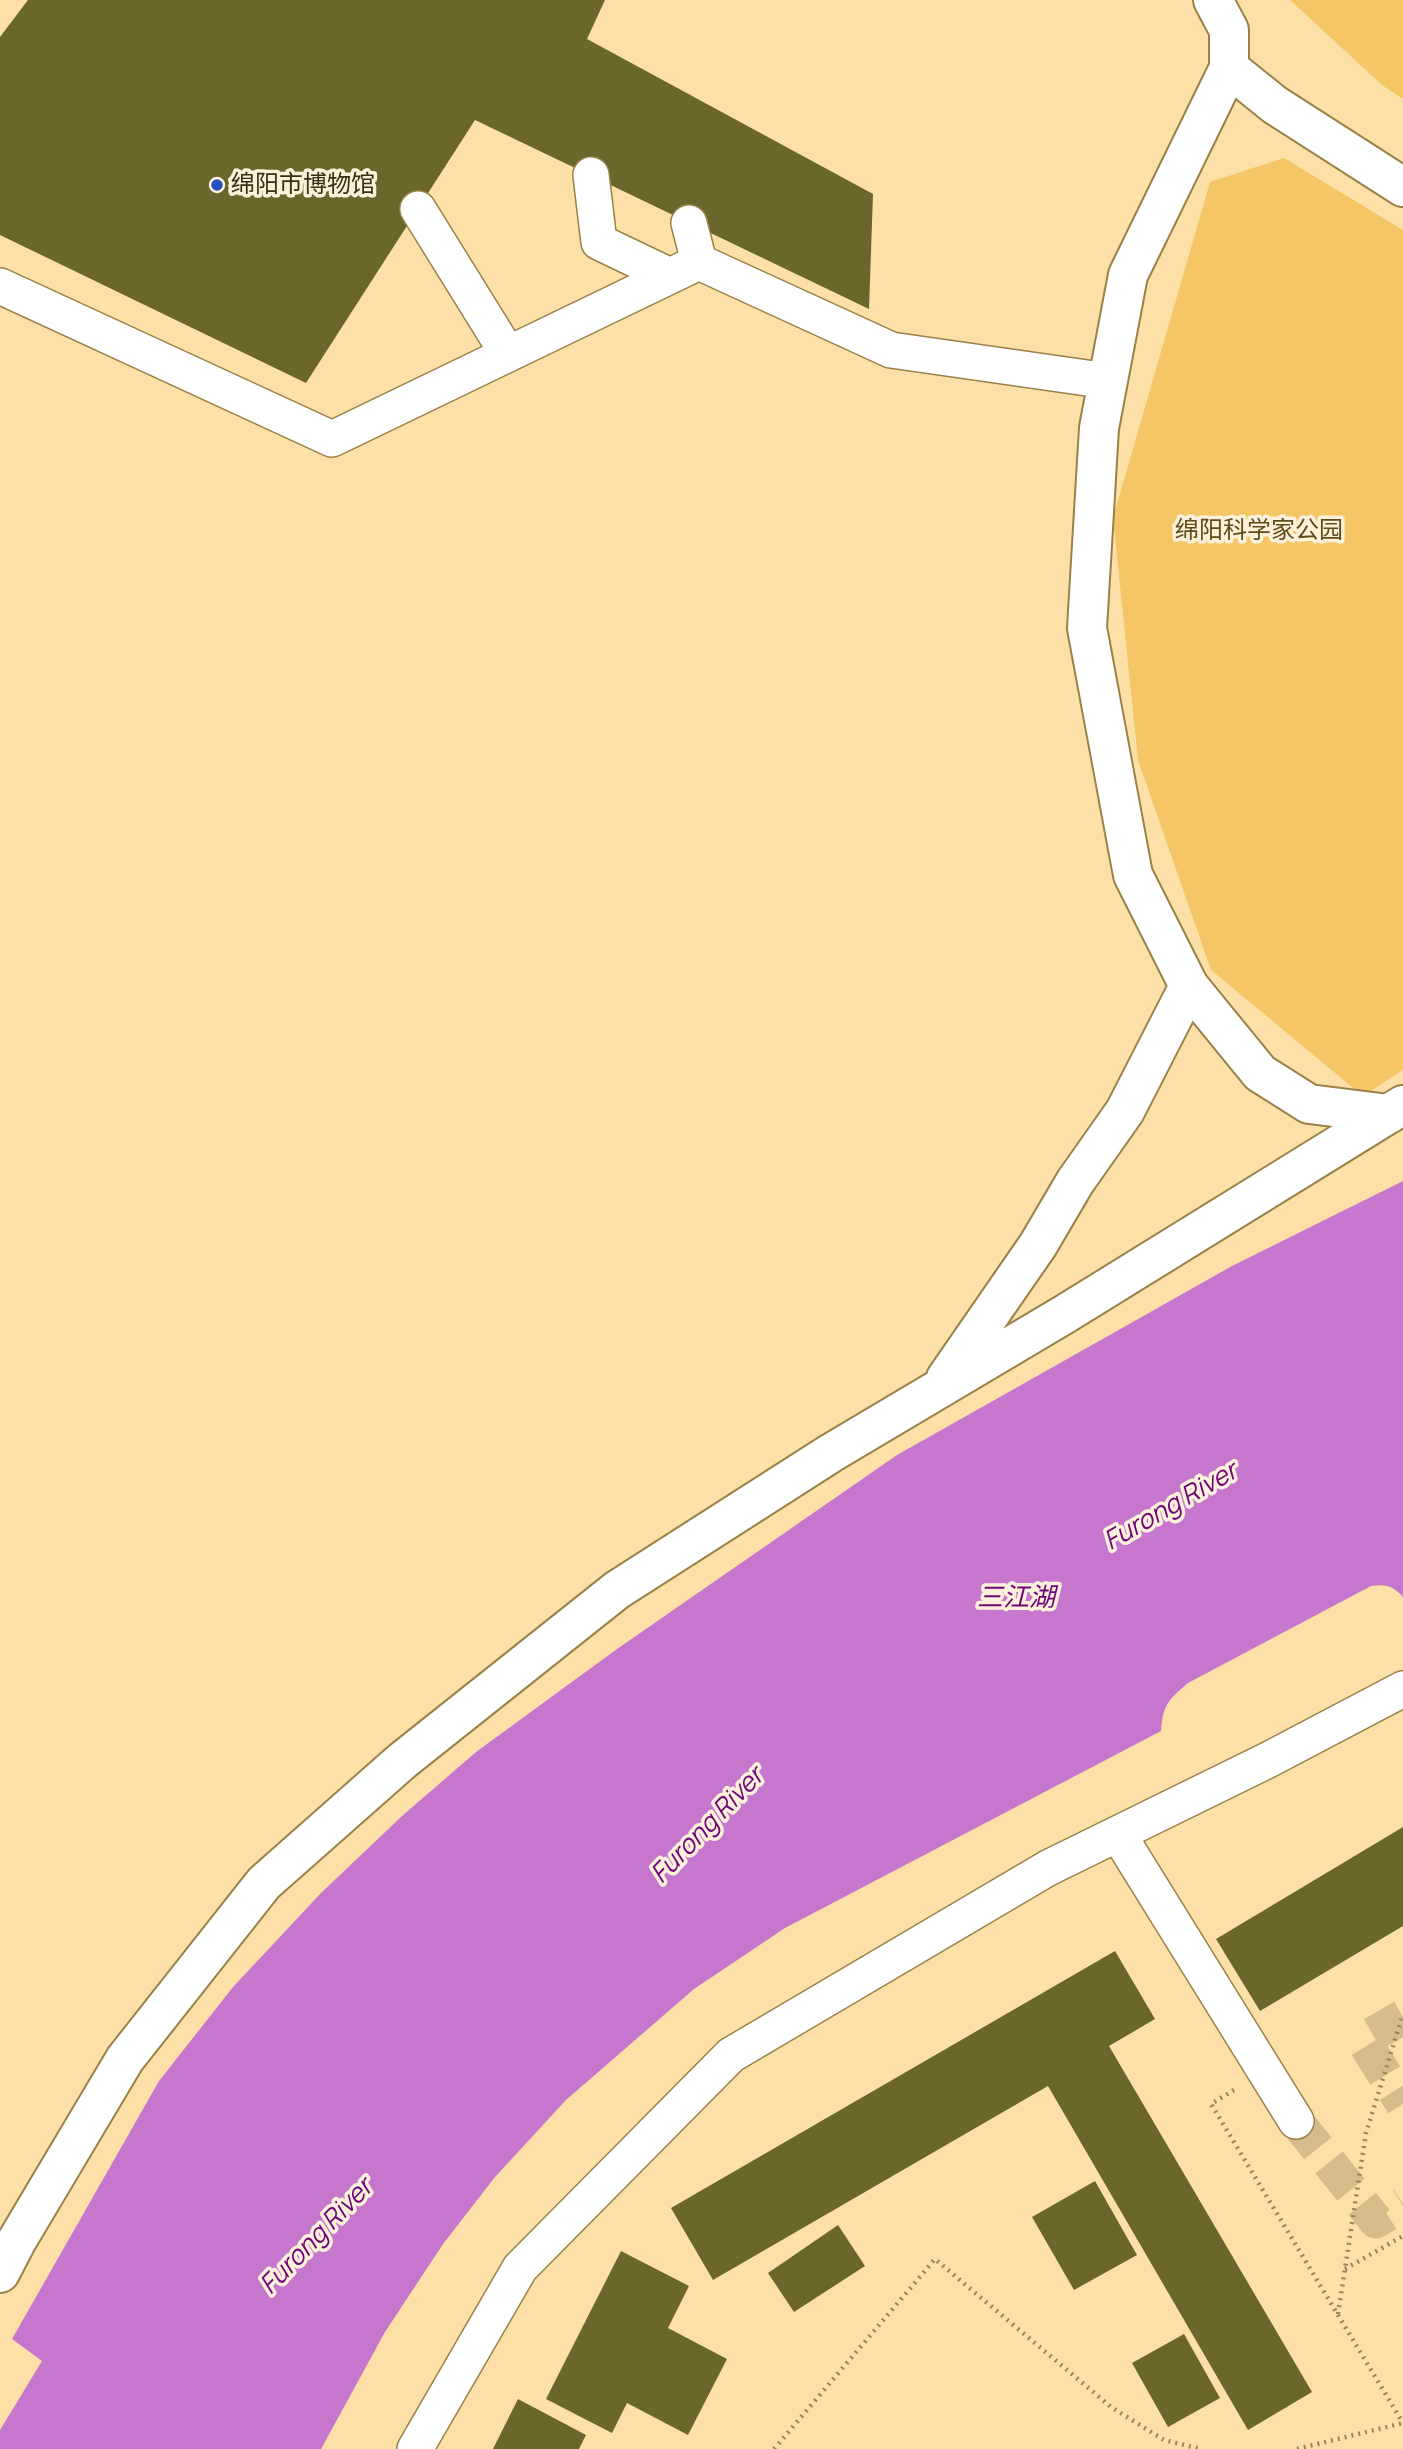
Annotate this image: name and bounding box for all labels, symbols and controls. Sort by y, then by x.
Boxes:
place label: 绵阳市博物馆 [231,171,375,199]
marker: 绵阳市博物馆 [209,177,225,193]
park label: 绵阳科学家公园 [1175,517,1343,545]
water label: Furong River [1099,1456,1243,1558]
water label: 三江湖 [977,1583,1055,1615]
water label: Furong River [645,1762,771,1890]
water label: Furong River [254,2173,380,2301]

